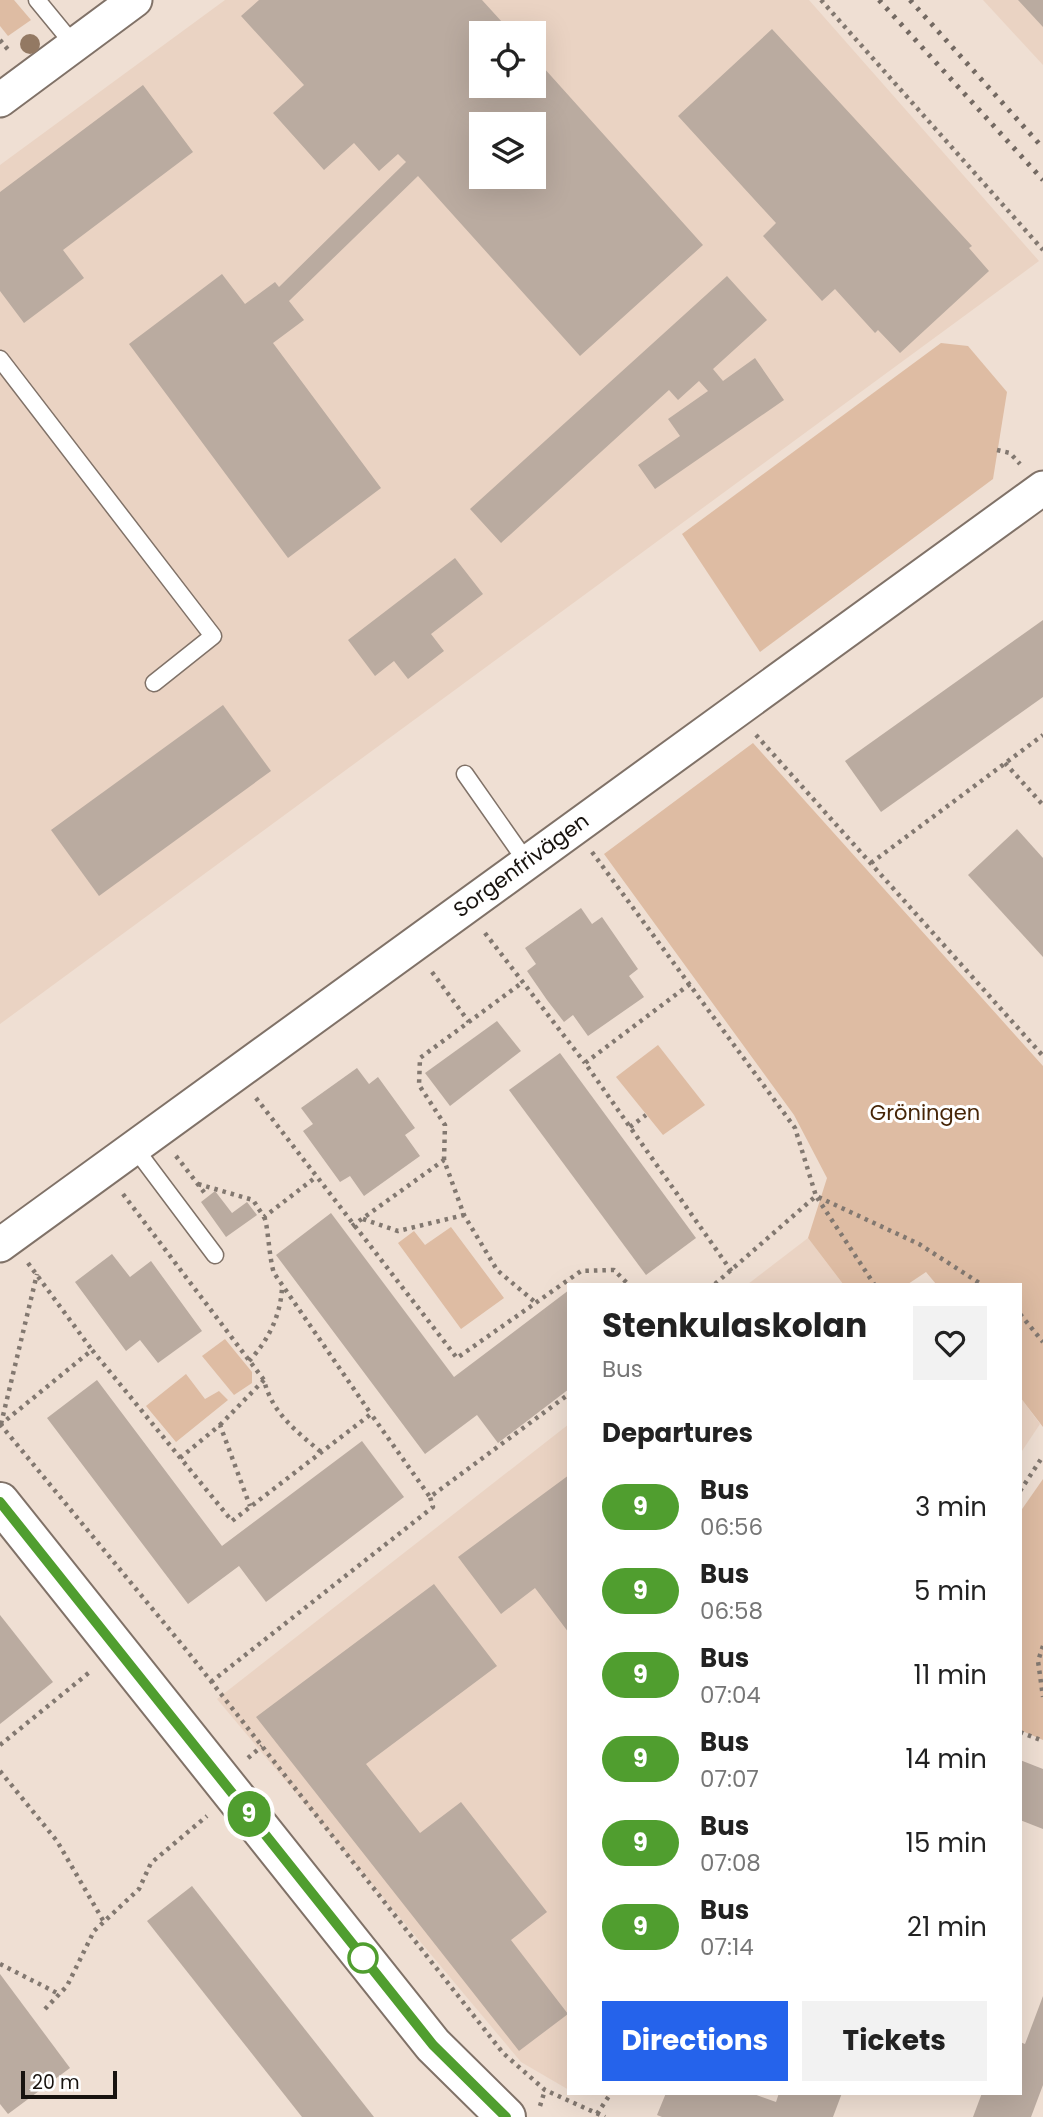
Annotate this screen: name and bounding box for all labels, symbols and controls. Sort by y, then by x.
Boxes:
map controls [469,21,546,189]
button: locate [469,21,546,98]
button: layers [469,112,546,189]
street label: Sorgenfrivägen [447,806,595,924]
park label: Gröningen [870,1098,980,1127]
text: Stenkulaskolan [602,1302,867,1349]
button: heart [913,1306,987,1380]
text: Bus [602,1353,643,1385]
text: Departures [602,1415,753,1451]
text: Bus [700,1472,749,1508]
text: 3 min [915,1489,987,1525]
text: 9 [633,1490,648,1523]
text: 06:56 [700,1511,763,1543]
text: Bus [700,1556,749,1592]
text: 5 min [914,1573,987,1609]
text: 9 [633,1574,648,1607]
text: 06:58 [700,1595,763,1627]
text: Bus [700,1640,749,1676]
text: 11 min [914,1657,987,1693]
text: 9 [633,1658,648,1691]
text: 07:04 [700,1679,761,1711]
text: Bus [700,1724,749,1760]
text: 14 min [906,1741,987,1777]
text: 9 [633,1742,648,1775]
text: 07:07 [700,1763,759,1795]
line badge: 9 [226,1791,272,1837]
text: 9 [242,1797,256,1830]
text: Bus [700,1808,749,1844]
text: 15 min [906,1825,987,1861]
text: 9 [633,1826,648,1859]
text: 07:08 [700,1847,761,1879]
text: Bus [700,1892,749,1928]
text: 21 min [907,1909,987,1945]
text: 9 [633,1910,648,1943]
text: 07:14 [700,1931,754,1963]
unlabelled marker [348,1943,378,1973]
button: Directions [602,2001,788,2081]
button: Tickets [802,2001,987,2081]
scale bar [21,2068,117,2100]
text: 20 m [32,2069,80,2096]

